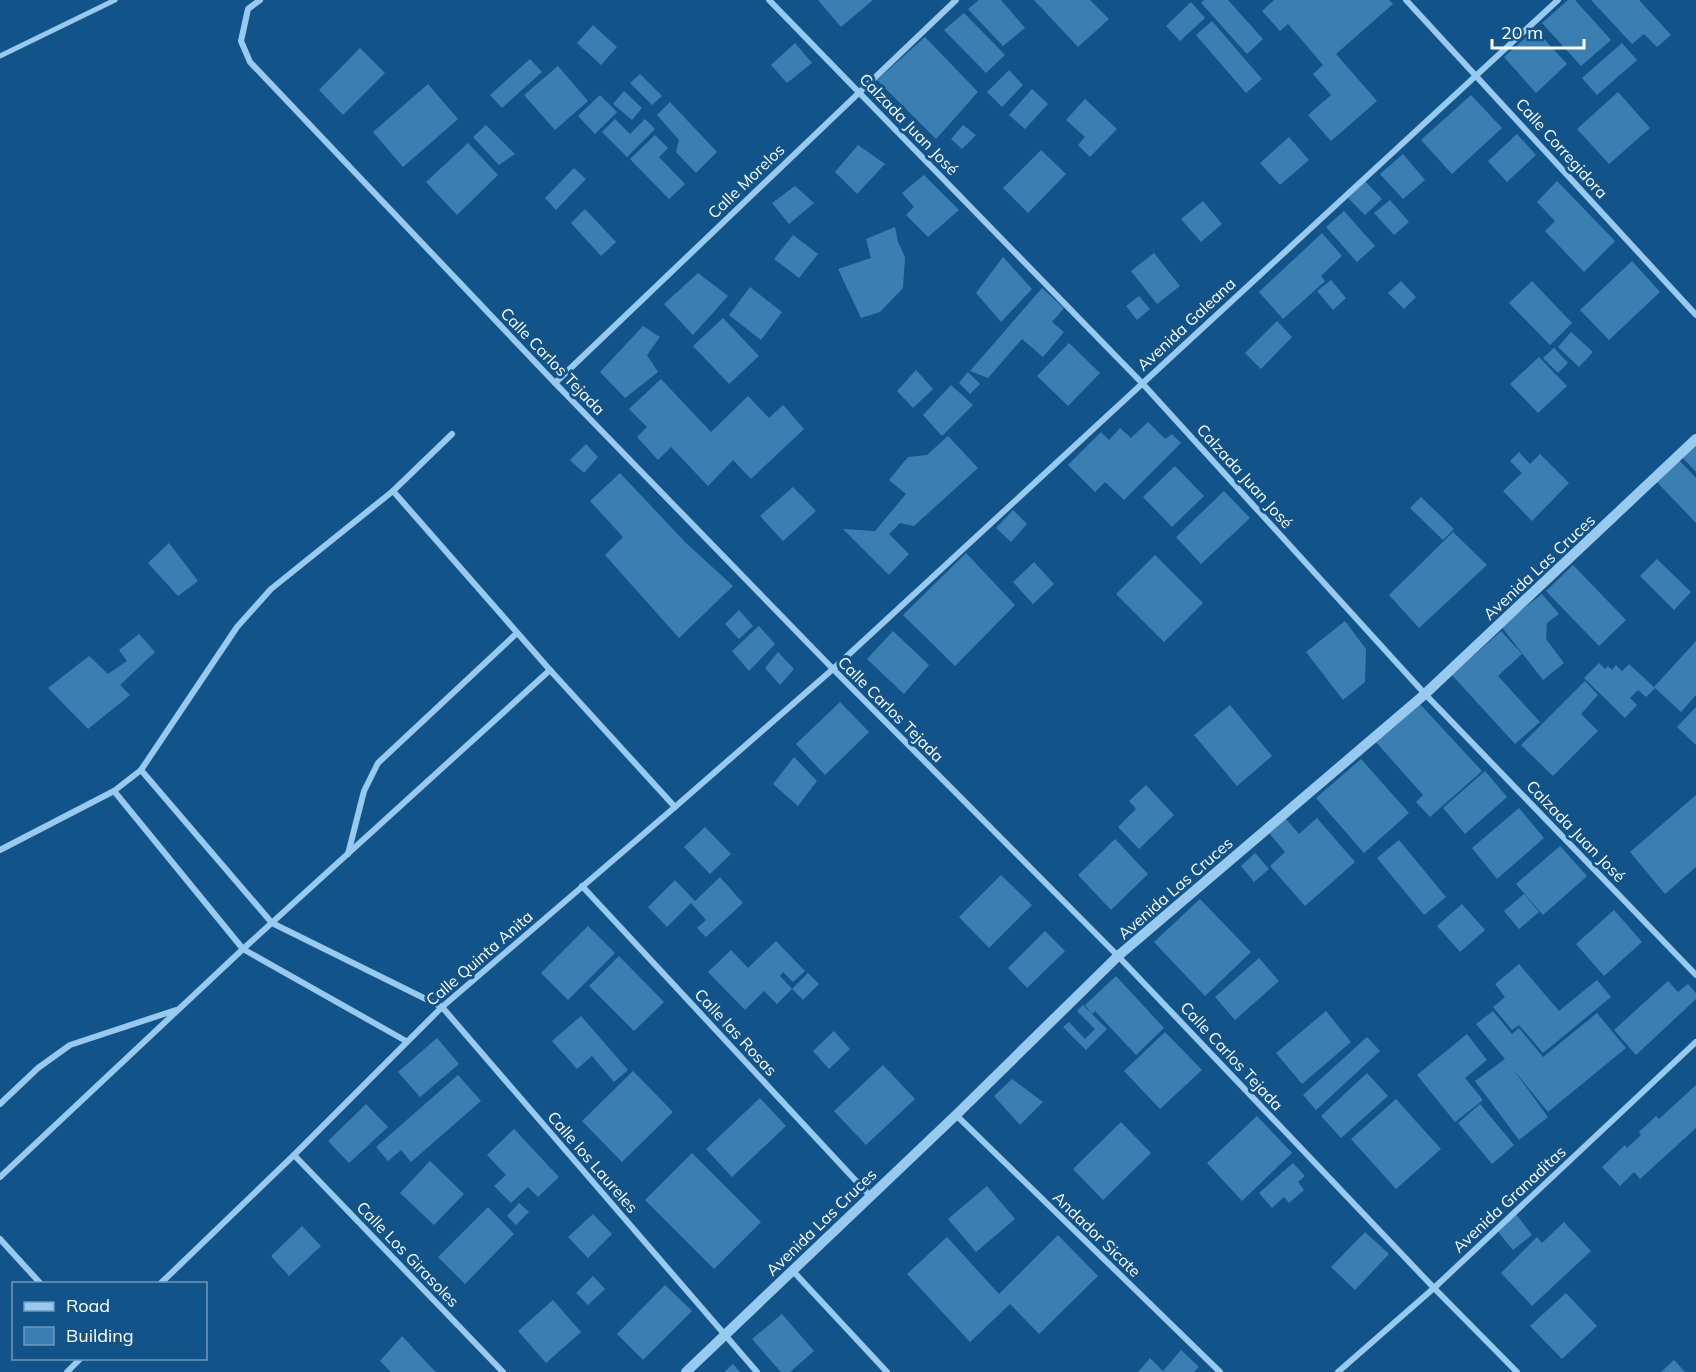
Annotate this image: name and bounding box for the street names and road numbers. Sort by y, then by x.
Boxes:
street label: Calzada Juan José [855,69,963,179]
street label: Calle Corregidora [1512,94,1612,202]
street label: Calle Morelos [703,139,789,223]
street label: Avenida Galeana [1133,273,1239,375]
street label: Calle Carlos Tejada [497,303,609,419]
street label: Calzada Juan José [1193,420,1297,532]
street label: Avenida Las Cruces [1479,510,1599,624]
street label: Calle Carlos Tejada [834,652,948,766]
street label: Calzada Juan José [1522,776,1630,886]
street label: Avenida Las Cruces [1113,833,1237,943]
street label: Calle Quinta Anita [421,906,537,1010]
street label: Calle las Rosas [691,984,781,1080]
street label: Calle Carlos Tejada [1176,997,1288,1115]
street label: Calle los Laureles [543,1107,643,1217]
street label: Avenida Granaditas [1448,1141,1570,1257]
street label: Avenida Las Cruces [762,1164,880,1280]
street label: Andador Sicate [1049,1187,1145,1281]
street label: Calle Los Girasoles [353,1197,464,1311]

